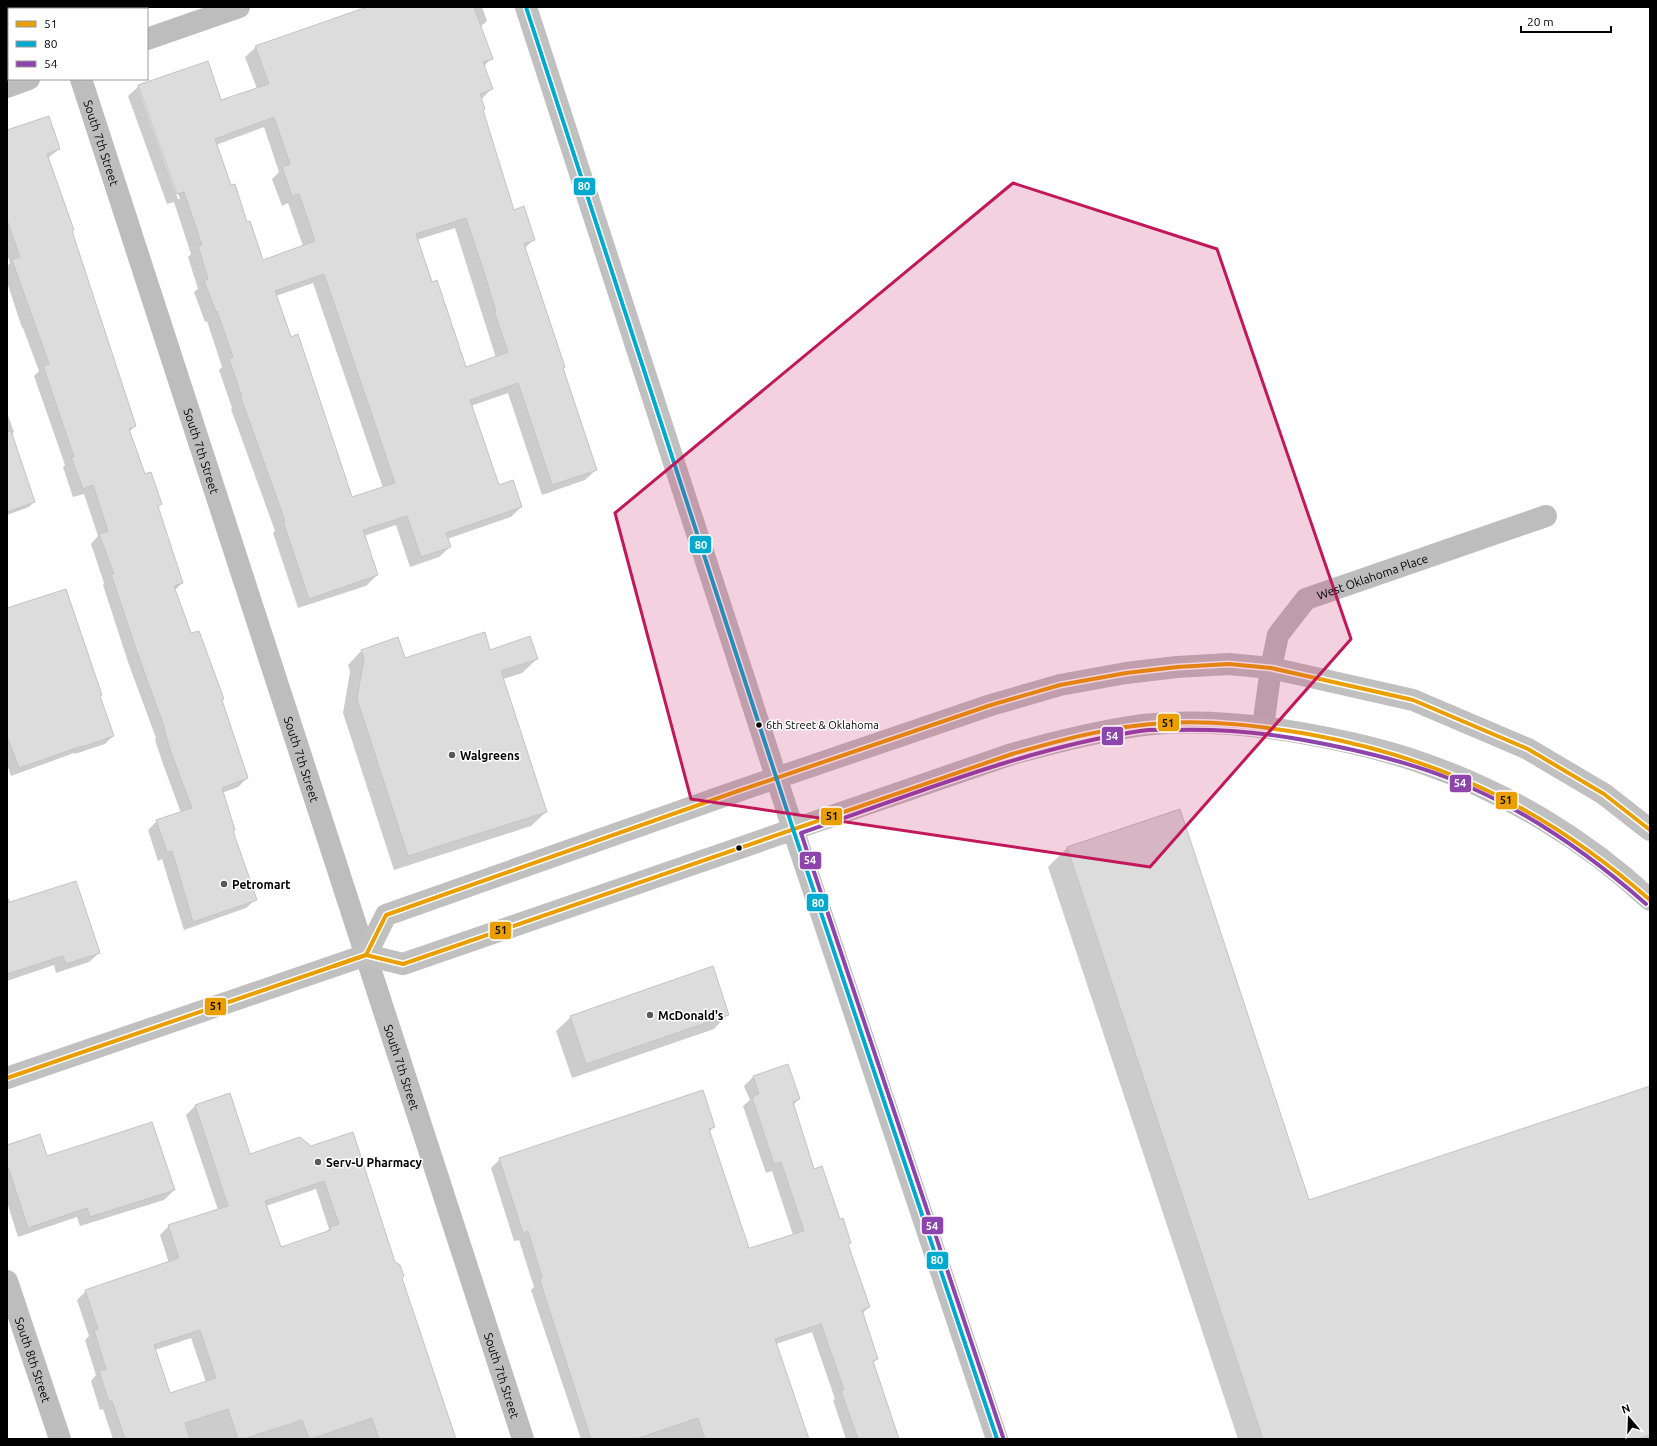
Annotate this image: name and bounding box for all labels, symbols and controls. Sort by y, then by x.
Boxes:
legend [8,8,148,80]
scale bar [1521,8,1611,34]
text: 20 m [1527,15,1554,28]
text: 51 [44,17,58,30]
text: 80 [44,37,58,50]
text: 54 [44,57,58,70]
street label: South 7th Street [82,98,122,187]
line badge: 80 [573,177,596,196]
text: 80 [578,180,590,192]
street label: South 7th Street [182,406,222,496]
line badge: 80 [689,535,712,554]
text: 80 [695,539,707,551]
street label: West Oklahoma Place [1315,551,1430,601]
line badge: 51 [1157,713,1180,732]
street label: South 7th Street [282,715,322,804]
text: 51 [1162,717,1174,729]
place label: 6th Street & Oklahoma [766,719,879,731]
marker: 6th Street & Oklahoma [754,720,764,730]
line badge: 54 [1101,726,1124,746]
text: 54 [1106,730,1118,742]
place label: Walgreens [460,749,520,762]
marker: Walgreens [447,750,457,760]
line badge: 54 [1449,774,1472,793]
text: 54 [1454,777,1466,789]
line badge: 51 [1495,791,1518,810]
text: 51 [1500,794,1512,806]
line badge: 51 [820,807,843,826]
text: 51 [826,810,838,822]
unlabelled marker [734,843,744,853]
line badge: 54 [799,851,822,870]
text: 54 [804,854,816,866]
place label: Petromart [232,878,291,891]
marker: Petromart [219,879,229,889]
line badge: 80 [806,893,829,912]
text: 80 [812,897,824,909]
line badge: 51 [489,921,512,940]
text: 51 [495,924,507,936]
line badge: 51 [204,997,227,1016]
text: 51 [210,1000,222,1012]
place label: McDonald's [658,1009,724,1022]
marker: McDonald's [645,1010,655,1020]
street label: South 7th Street [382,1023,422,1112]
place label: Serv-U Pharmacy [326,1156,423,1169]
marker: Serv-U Pharmacy [313,1157,323,1167]
line badge: 54 [921,1216,944,1235]
text: 54 [926,1220,938,1232]
line badge: 80 [926,1251,949,1270]
text: 80 [931,1254,943,1266]
street label: South 8th Street [13,1315,54,1404]
street label: South 7th Street [482,1331,522,1420]
north arrow [1609,1398,1649,1438]
text: N [1620,1402,1632,1416]

